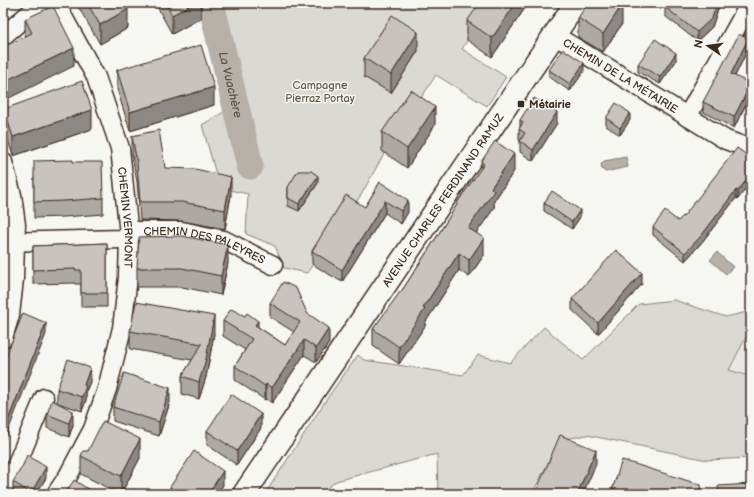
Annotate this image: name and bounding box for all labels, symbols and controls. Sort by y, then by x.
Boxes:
north arrow [688,26,728,66]
street label: CHEMIN DE LA MÉTAIRIE [560,36,680,116]
text: N [691,38,706,49]
water label: La Vuachère [215,50,245,119]
park label: Campagne Pierraz Portay [285,79,355,105]
place label: Métairie [529,98,571,111]
marker: Métairie [516,99,526,109]
street label: AVENUE CHARLES FERDINAND RAMUZ [380,111,507,289]
street label: CHEMIN VERMONT [115,166,135,269]
street label: CHEMIN DES PALEYRES [143,225,267,267]

